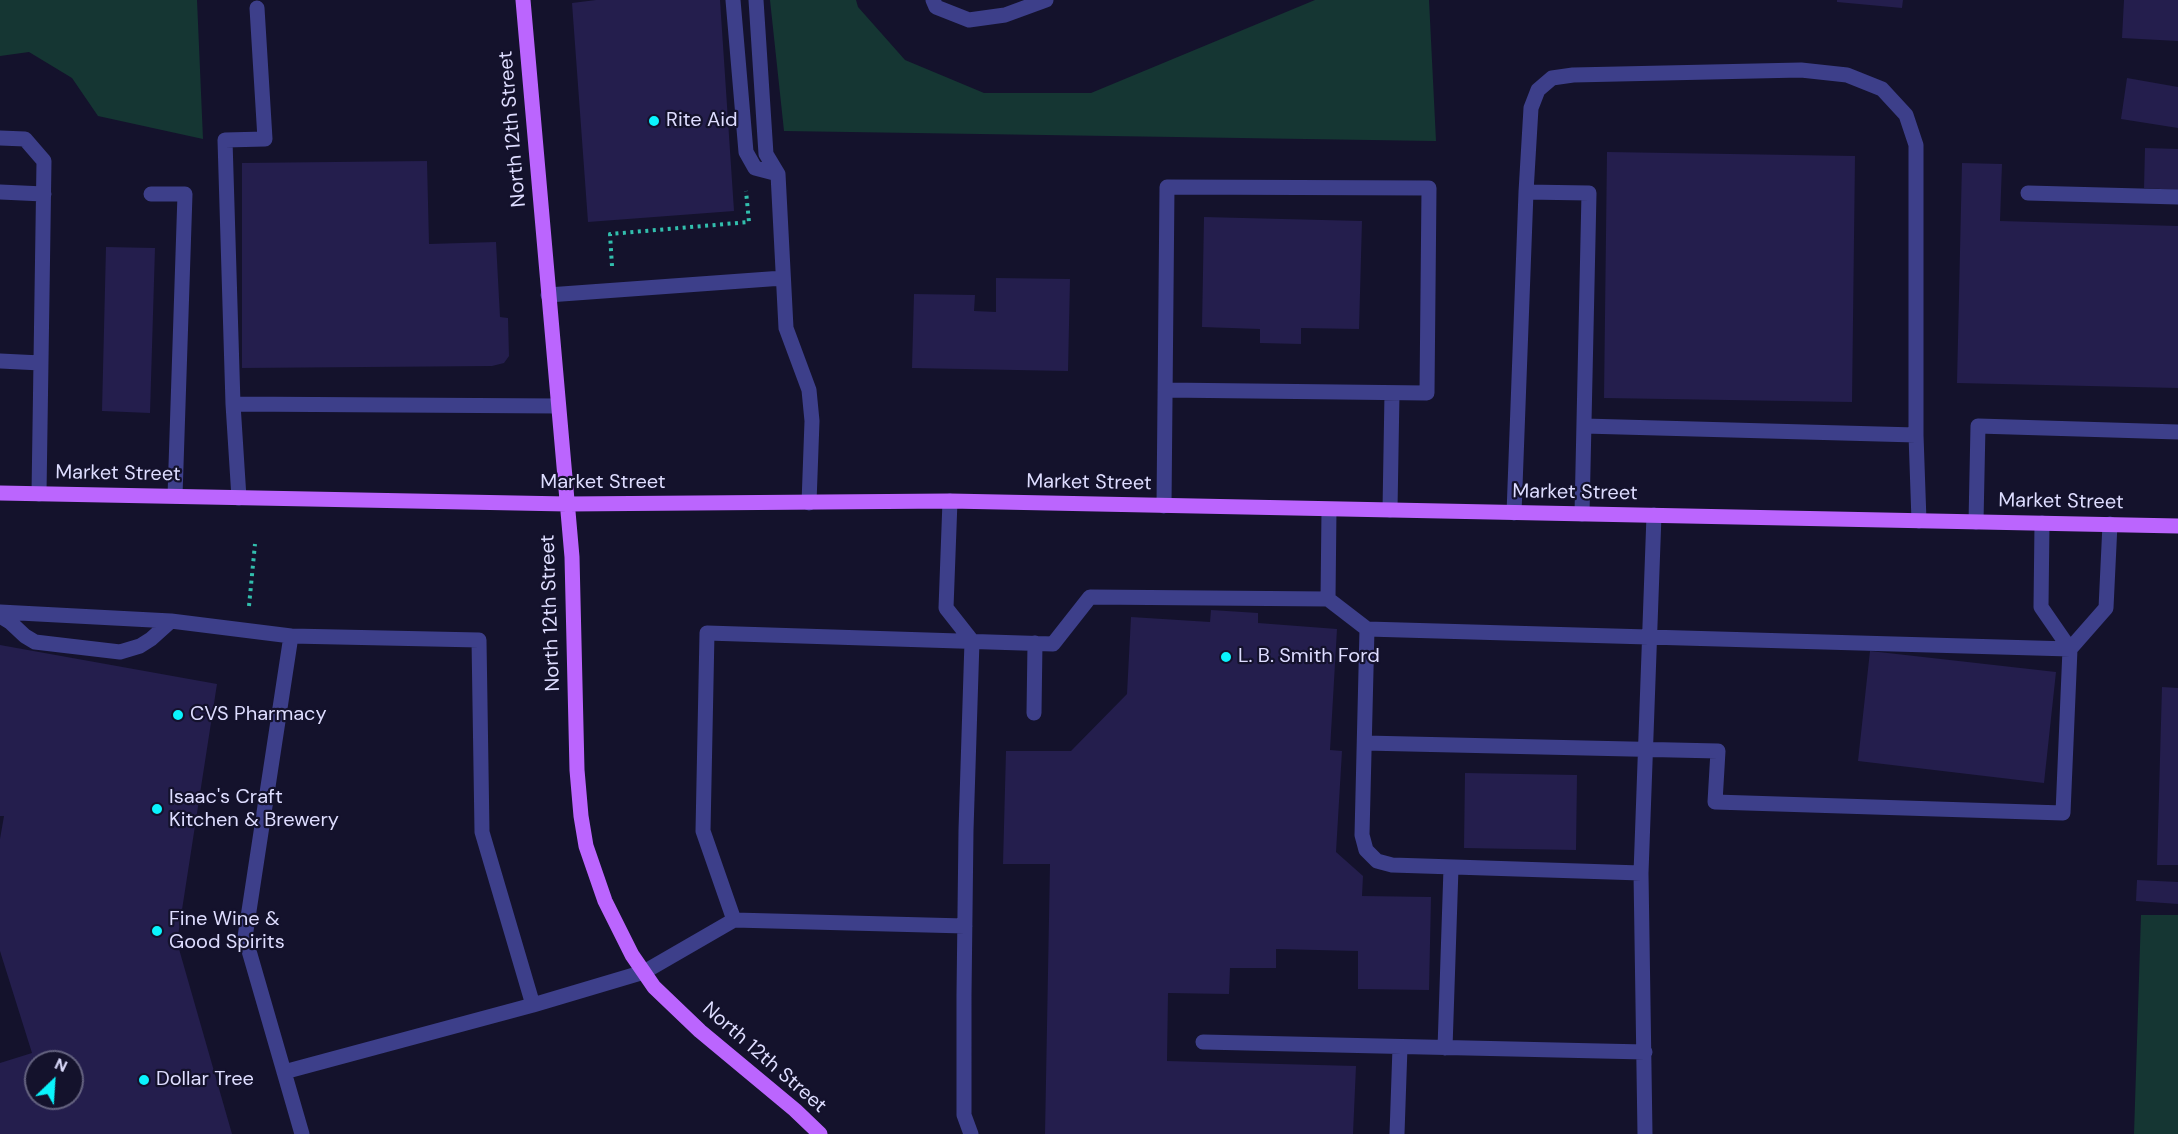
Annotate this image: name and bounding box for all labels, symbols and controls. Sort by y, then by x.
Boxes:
street label: North 12th Street [494,50,532,208]
place label: Rite Aid [666,109,738,133]
marker: Rite Aid [647,114,661,128]
street label: Market Street [55,461,181,487]
street label: Market Street [1026,470,1152,496]
street label: Market Street [540,471,666,495]
street label: Market Street [1512,480,1638,506]
street label: Market Street [1998,489,2124,515]
street label: North 12th Street [536,534,566,692]
place label: L. B. Smith Ford [1238,645,1380,669]
marker: L. B. Smith Ford [1219,650,1233,664]
place label: CVS Pharmacy [190,703,327,727]
marker: CVS Pharmacy [171,708,185,722]
place label: Isaac's Craft Kitchen & Brewery [169,786,339,833]
marker: Isaac's Craft Kitchen & Brewery [150,802,164,816]
place label: Fine Wine & Good Spirits [169,908,285,955]
marker: Fine Wine & Good Spirits [150,924,164,938]
street label: North 12th Street [697,997,831,1119]
north arrow [24,1050,84,1110]
text: N [51,1053,71,1077]
place label: Dollar Tree [156,1068,254,1092]
marker: Dollar Tree [137,1073,151,1087]

